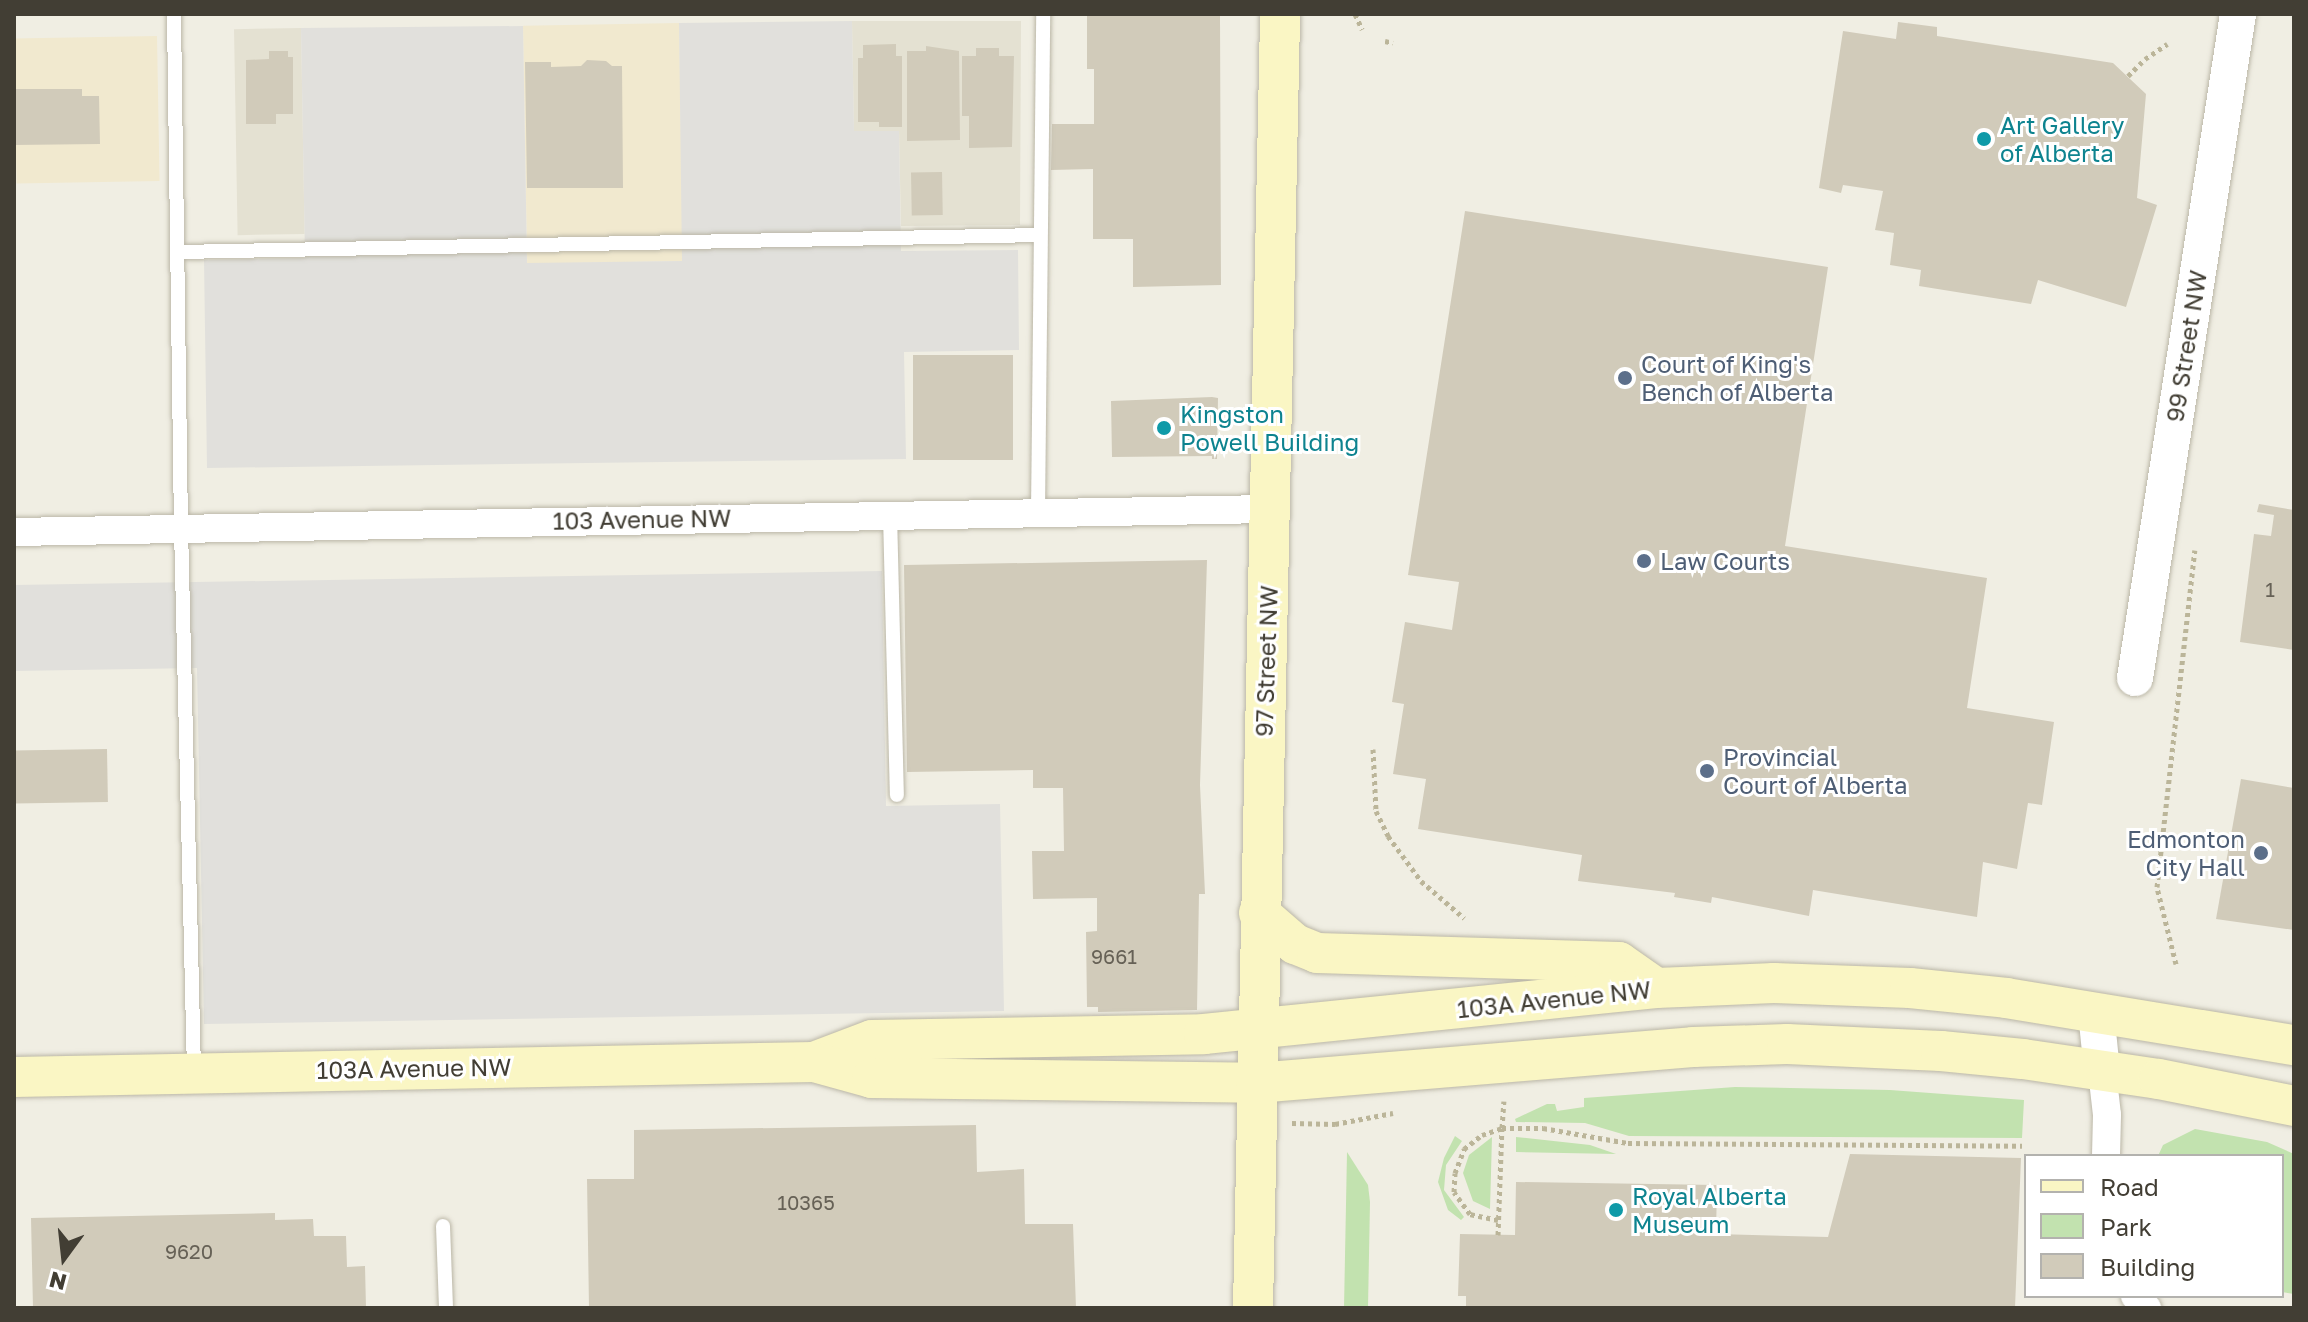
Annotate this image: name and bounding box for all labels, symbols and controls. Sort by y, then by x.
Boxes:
place label: Art Gallery of Alberta [2000,111,2125,167]
marker: Art Gallery of Alberta [1975,130,1993,148]
street label: 99 Street NW [2160,268,2212,424]
place label: Court of King's Bench of Alberta [1641,350,1833,406]
marker: Court of King's Bench of Alberta [1616,369,1634,387]
place label: Kingston Powell Building [1180,400,1359,456]
marker: Kingston Powell Building [1155,419,1173,437]
street label: 103 Avenue NW [552,503,732,535]
place label: Law Courts [1660,547,1790,575]
marker: Law Courts [1635,552,1653,570]
house number: 1 [2265,577,2275,601]
street label: 97 Street NW [1249,585,1283,737]
place label: Provincial Court of Alberta [1723,743,1908,799]
marker: Provincial Court of Alberta [1698,762,1716,780]
place label: Edmonton City Hall [2127,825,2245,881]
marker: Edmonton City Hall [2252,844,2270,862]
house number: 9661 [1091,944,1137,968]
street label: 103A Avenue NW [1456,975,1652,1023]
street label: 103A Avenue NW [316,1052,512,1084]
legend [2024,1154,2284,1298]
text: Road [2100,1172,2159,1201]
place label: Royal Alberta Museum [1632,1182,1787,1238]
house number: 10365 [777,1190,835,1214]
marker: Royal Alberta Museum [1607,1201,1625,1219]
text: Park [2100,1212,2152,1241]
north arrow [24,1218,104,1298]
house number: 9620 [165,1239,213,1263]
text: Building [2100,1252,2195,1281]
text: N [46,1266,69,1297]

